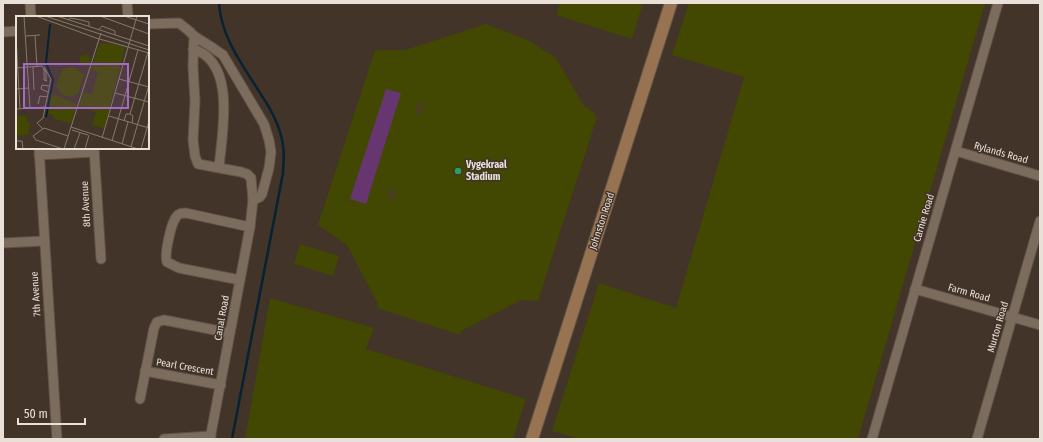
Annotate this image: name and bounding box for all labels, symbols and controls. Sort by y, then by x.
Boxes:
inset map [16,16,149,149]
street label: Rylands Road [973,140,1029,166]
place label: Vygekraal Stadium [465,159,507,183]
marker: Vygekraal Stadium [453,166,463,176]
street label: 8th Avenue [79,181,93,227]
street label: Johnston Road [587,191,617,251]
street label: Carnie Road [911,193,937,243]
street label: 7th Avenue [28,271,44,317]
street label: Farm Road [947,281,991,305]
street label: Canal Road [212,294,232,342]
street label: Murton Road [985,300,1011,354]
street label: Pearl Crescent [155,356,215,378]
scale bar [18,400,85,426]
text: 50 m [24,407,48,421]

